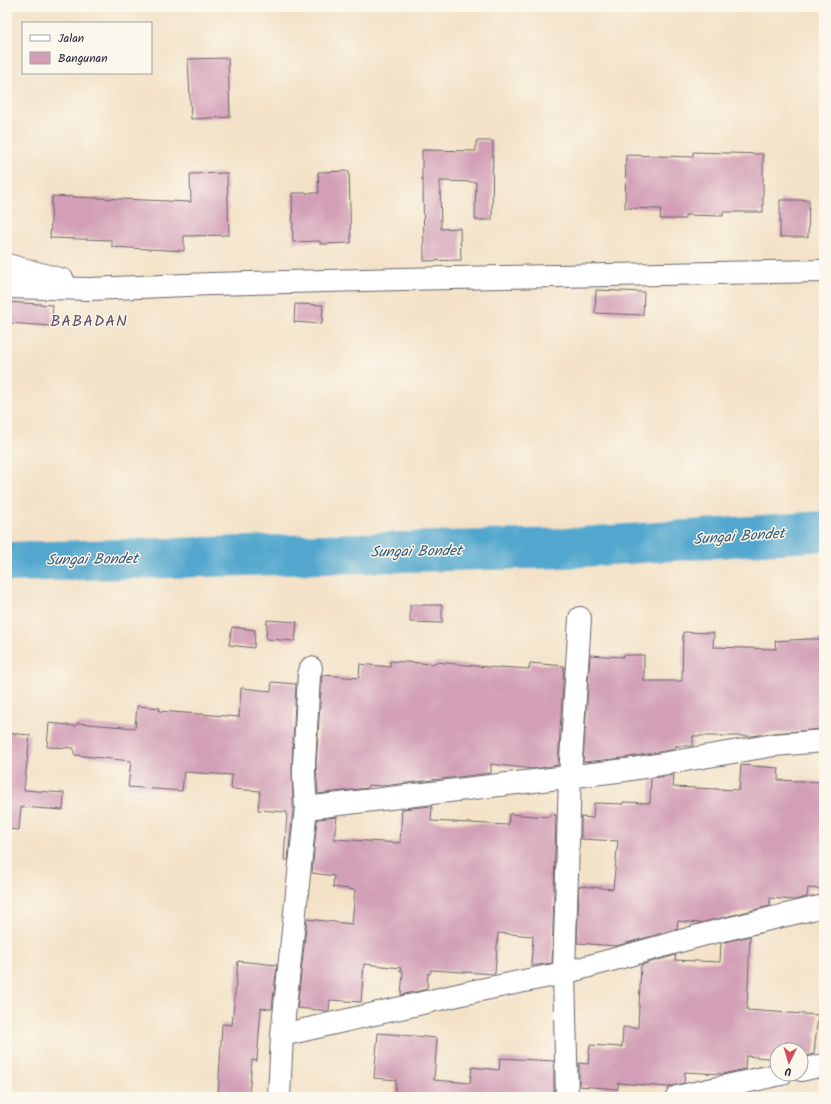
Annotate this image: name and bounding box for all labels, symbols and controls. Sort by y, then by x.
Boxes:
legend [22,22,152,74]
text: Jalan [58,29,84,48]
text: Bangunan [58,49,108,68]
district label: BABADAN [50,309,128,334]
water label: Sungai Bondet [693,522,788,552]
water label: Sungai Bondet [370,539,464,565]
water label: Sungai Bondet [46,547,140,573]
north arrow [769,1042,809,1082]
text: U [784,1062,792,1080]

